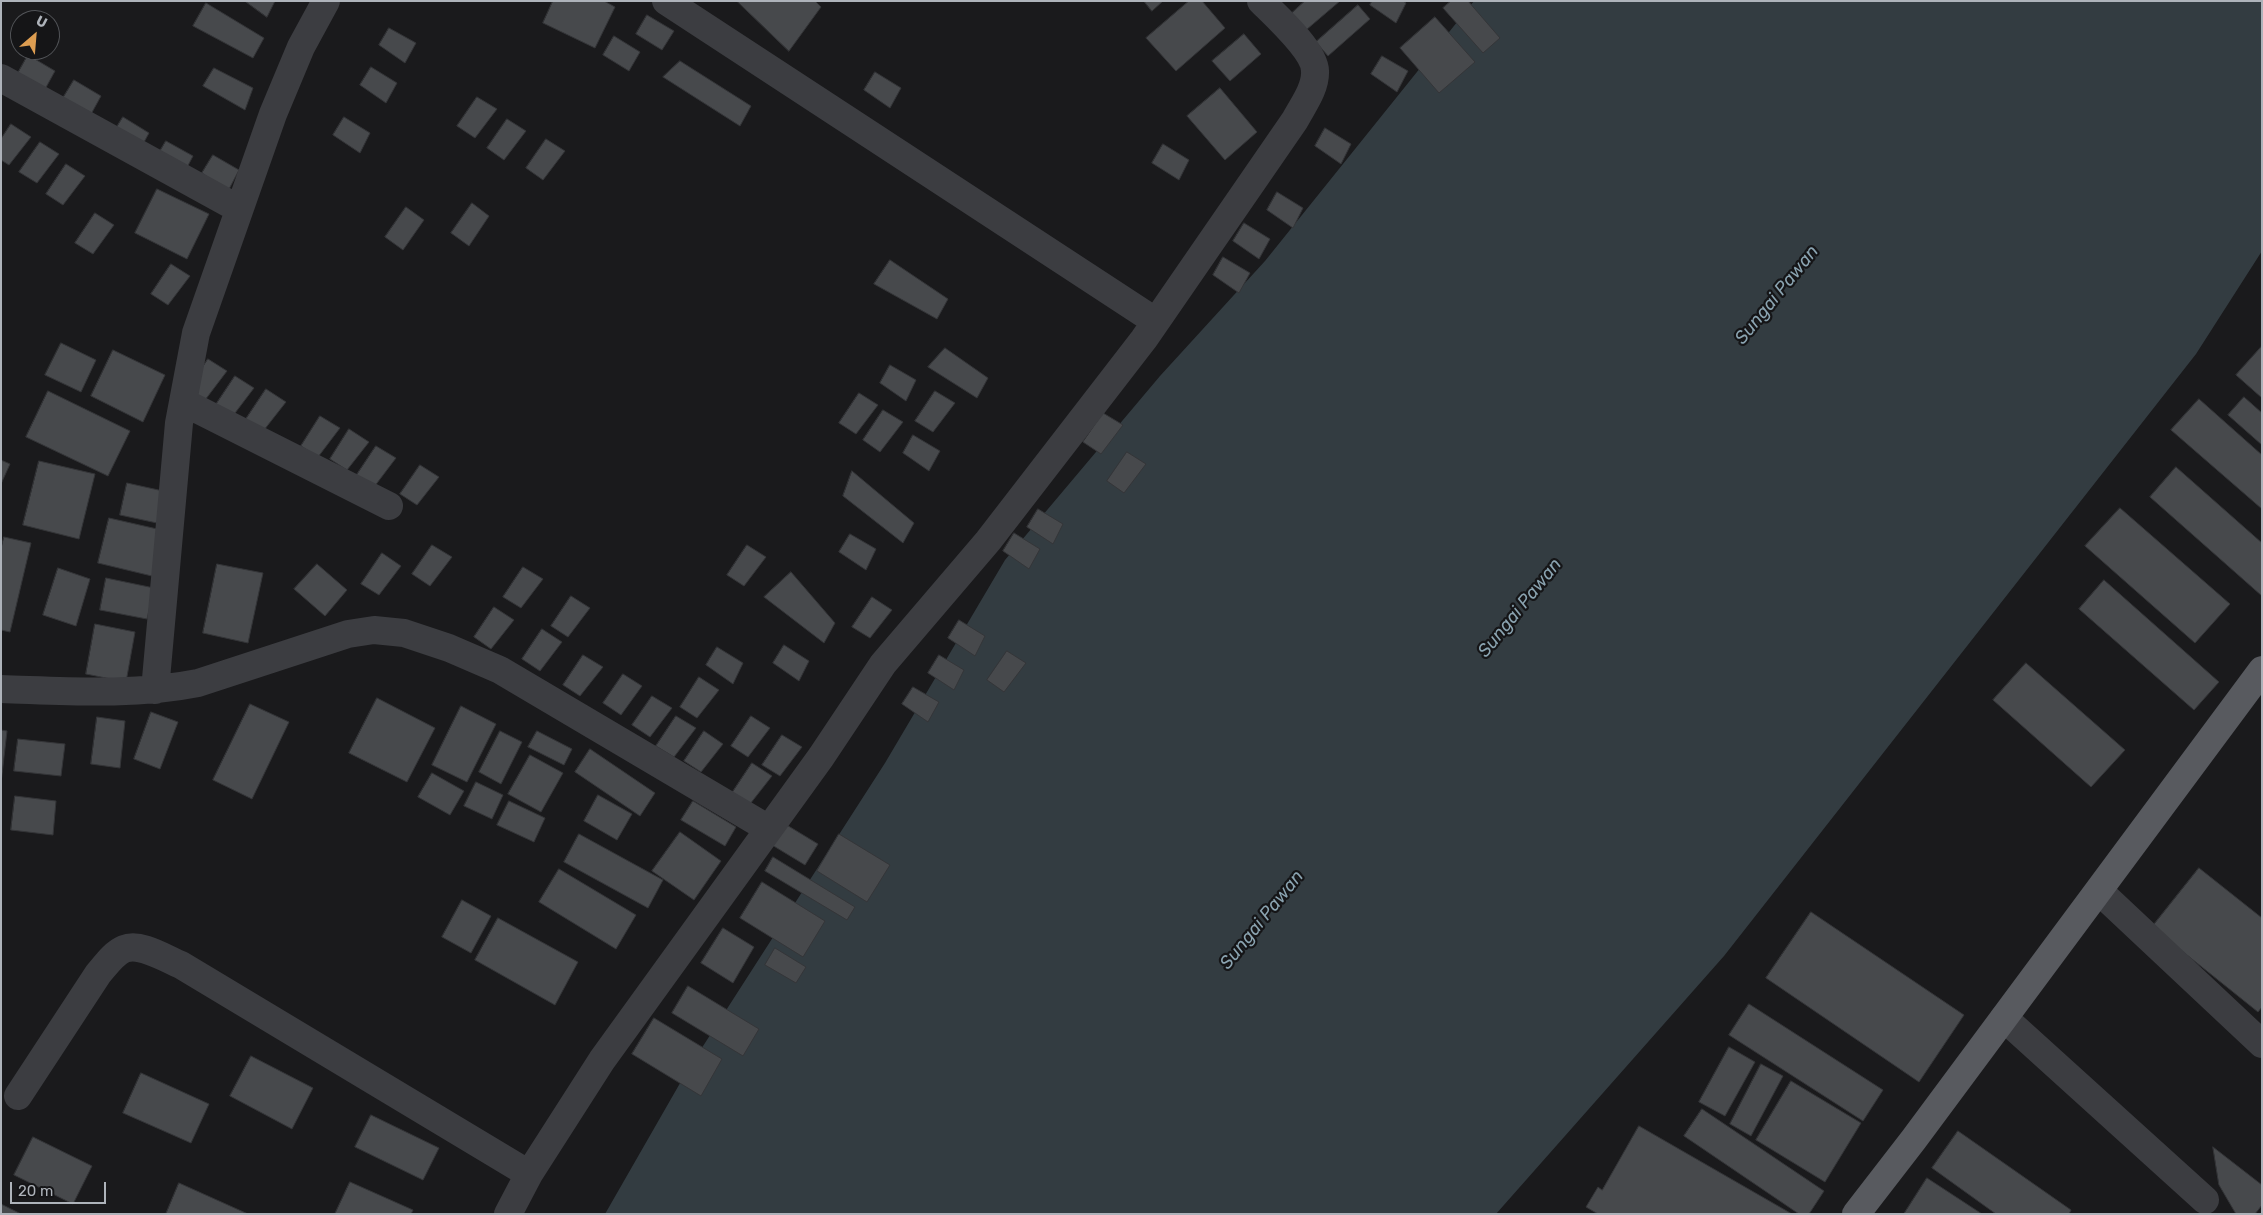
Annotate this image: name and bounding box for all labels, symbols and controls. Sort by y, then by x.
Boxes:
north arrow [10,10,60,60]
text: U [33,12,50,32]
water label: Sungai Pawan [1731,241,1823,349]
water label: Sungai Pawan [1474,554,1566,662]
water label: Sungai Pawan [1216,866,1308,974]
scale bar [12,1172,109,1204]
text: 20 m [18,1182,53,1200]

